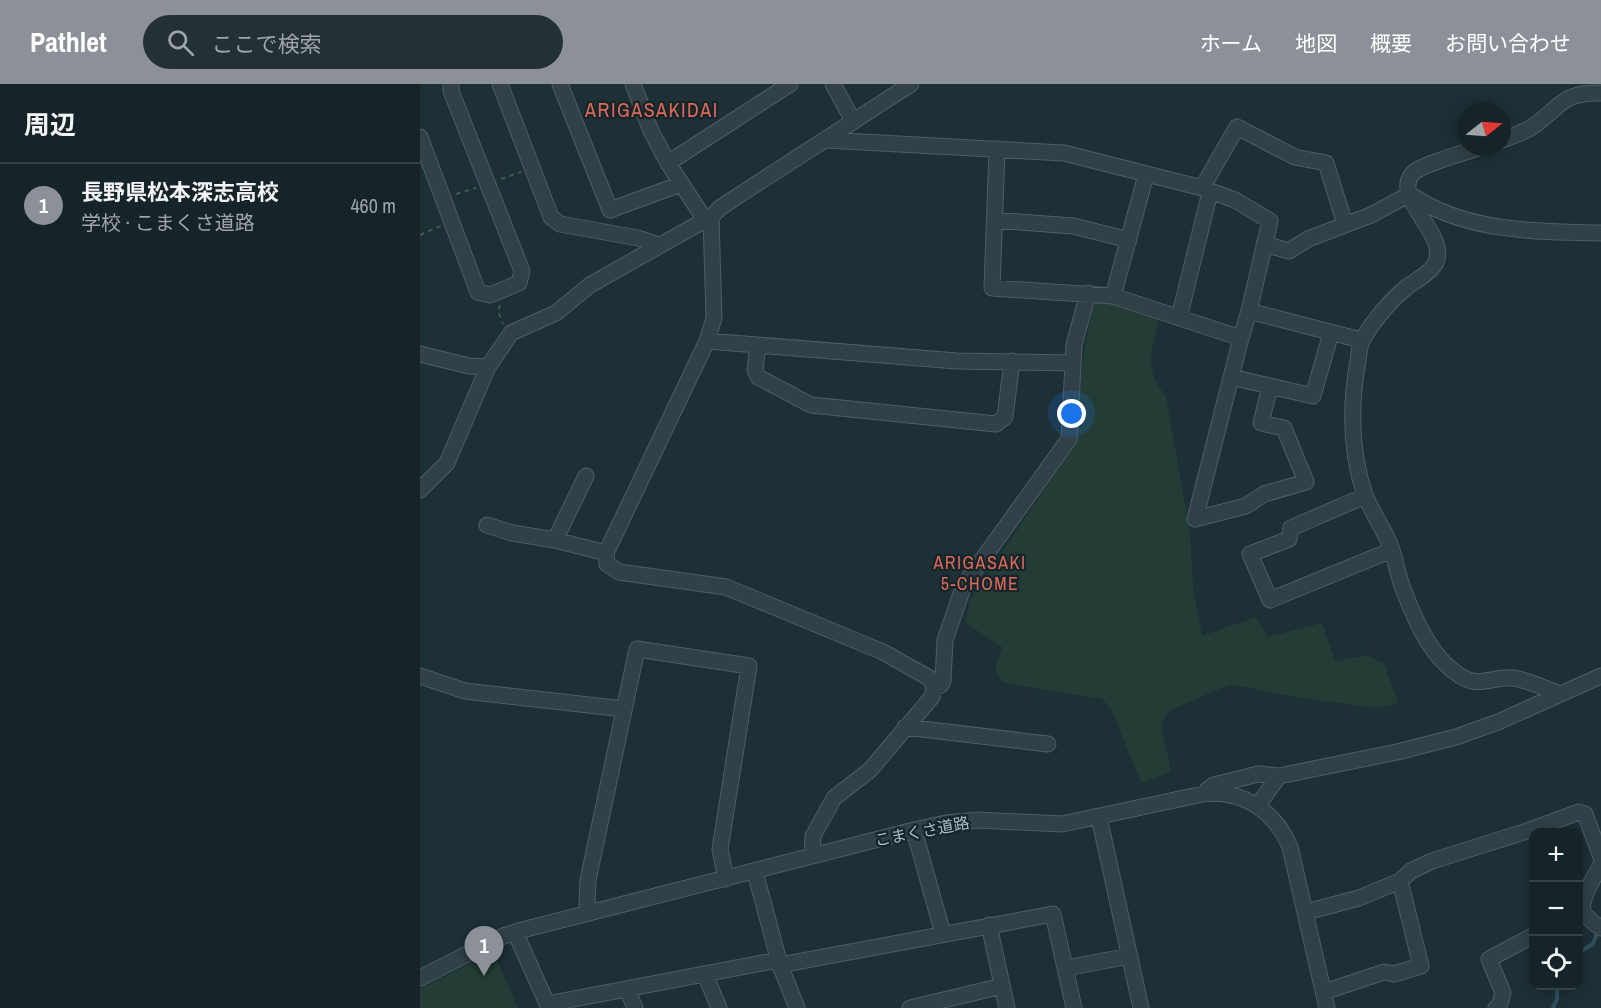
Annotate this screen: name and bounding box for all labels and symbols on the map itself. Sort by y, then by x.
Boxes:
district label: ARIGASAKIDAI [584,96,719,123]
north arrow [1457,102,1511,156]
your location [1057,399,1086,428]
district label: ARIGASAKI 5-CHOME [932,550,1027,596]
street label: こまくさ道路 [873,811,971,851]
pin: 1 [464,926,504,976]

